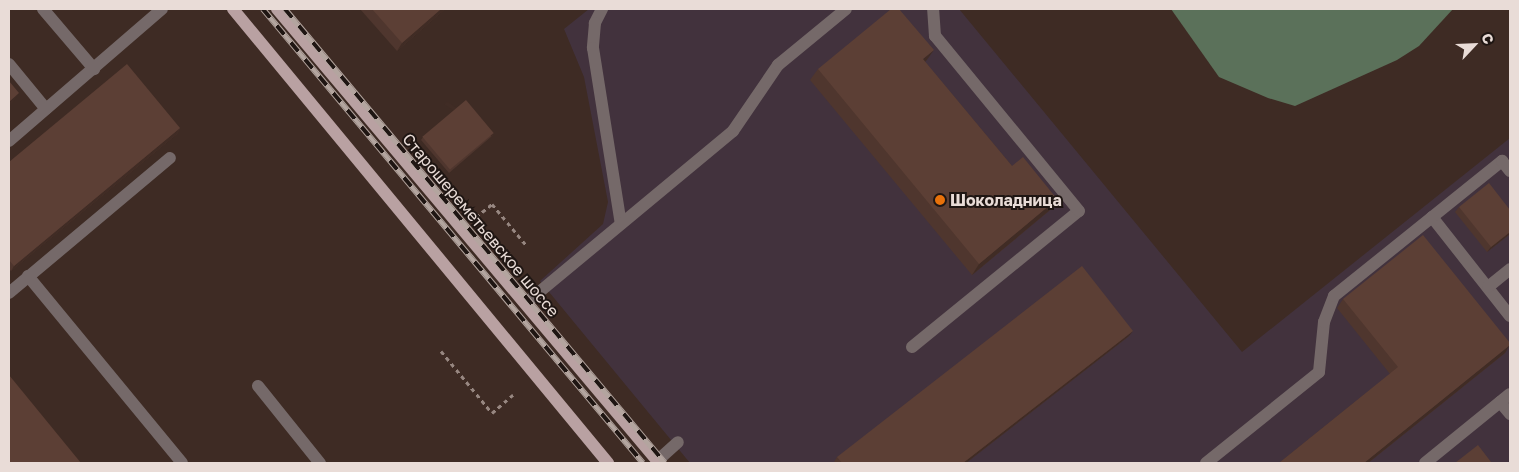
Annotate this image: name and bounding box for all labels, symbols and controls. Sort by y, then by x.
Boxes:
north arrow [1449,20,1499,70]
text: С [1478,30,1498,47]
street label: Старошереметьевское шоссе [399,129,563,321]
place label: Шоколадница [950,190,1062,210]
marker: Шоколадница [934,194,946,206]

